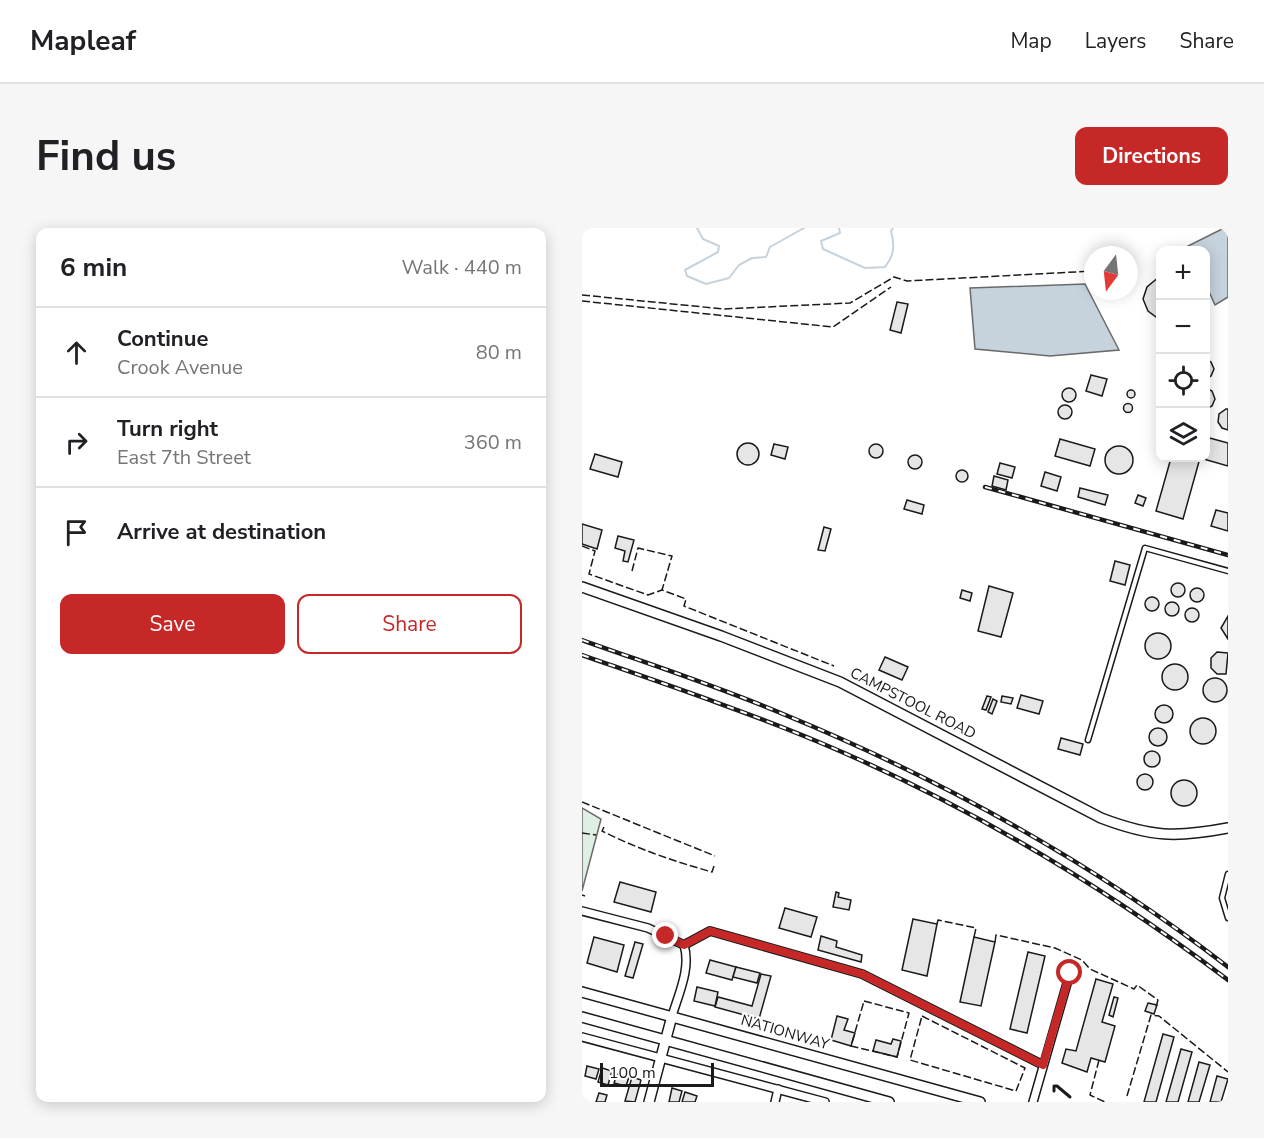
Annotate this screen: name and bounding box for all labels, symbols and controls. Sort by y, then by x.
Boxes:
text: Mapleaf [30,22,136,60]
text: Map [1010,27,1052,55]
text: Layers [1085,27,1146,55]
text: Share [1179,27,1234,55]
button: Directions [1075,127,1228,185]
text: Find us [36,128,176,185]
north arrow [1084,246,1138,300]
map controls [1156,246,1210,462]
button: + [1156,246,1210,300]
text: 6 min [60,250,127,285]
text: Walk · 440 m [402,254,522,281]
button: − [1156,300,1210,354]
text: Continue [117,324,208,354]
icon: ahead [60,336,93,369]
text: 80 m [476,339,522,366]
text: Crook Avenue [117,354,243,381]
button: locate [1156,354,1210,408]
button: layers [1156,408,1210,462]
text: Turn right [117,414,218,444]
icon: right [60,426,93,459]
text: 360 m [464,429,522,456]
text: East 7th Street [117,444,251,471]
icon: arrive [60,516,93,549]
text: Arrive at destination [117,517,326,547]
button: Save [60,594,285,654]
button: Share [297,594,522,654]
street label: CAMPSTOOL ROAD [847,663,979,743]
route end [652,922,678,948]
route start [1056,959,1082,985]
street label: NATIONWAY [739,1010,832,1054]
scale bar [600,1060,714,1088]
text: 100 m [609,1062,656,1084]

